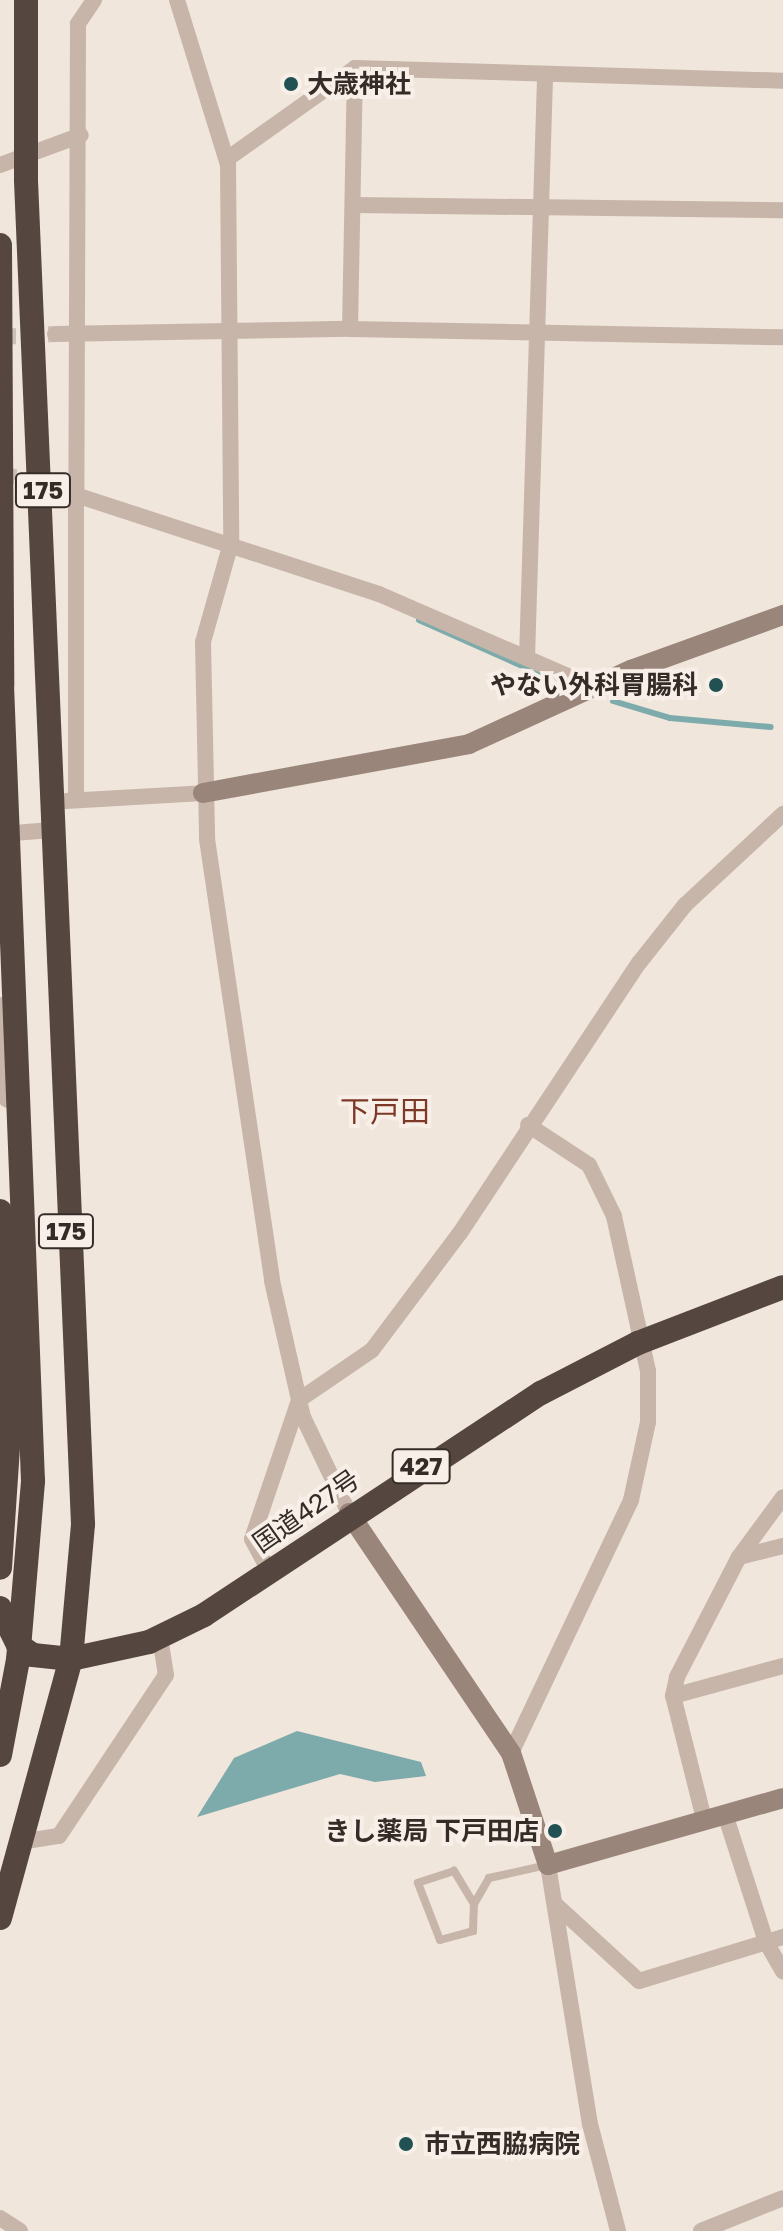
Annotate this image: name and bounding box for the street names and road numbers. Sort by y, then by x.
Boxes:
road number: 175 [13,470,73,510]
road number: 175 [36,1211,96,1251]
road number: 427 [391,1446,451,1486]
street label: 国道427号 [247,1463,365,1559]

